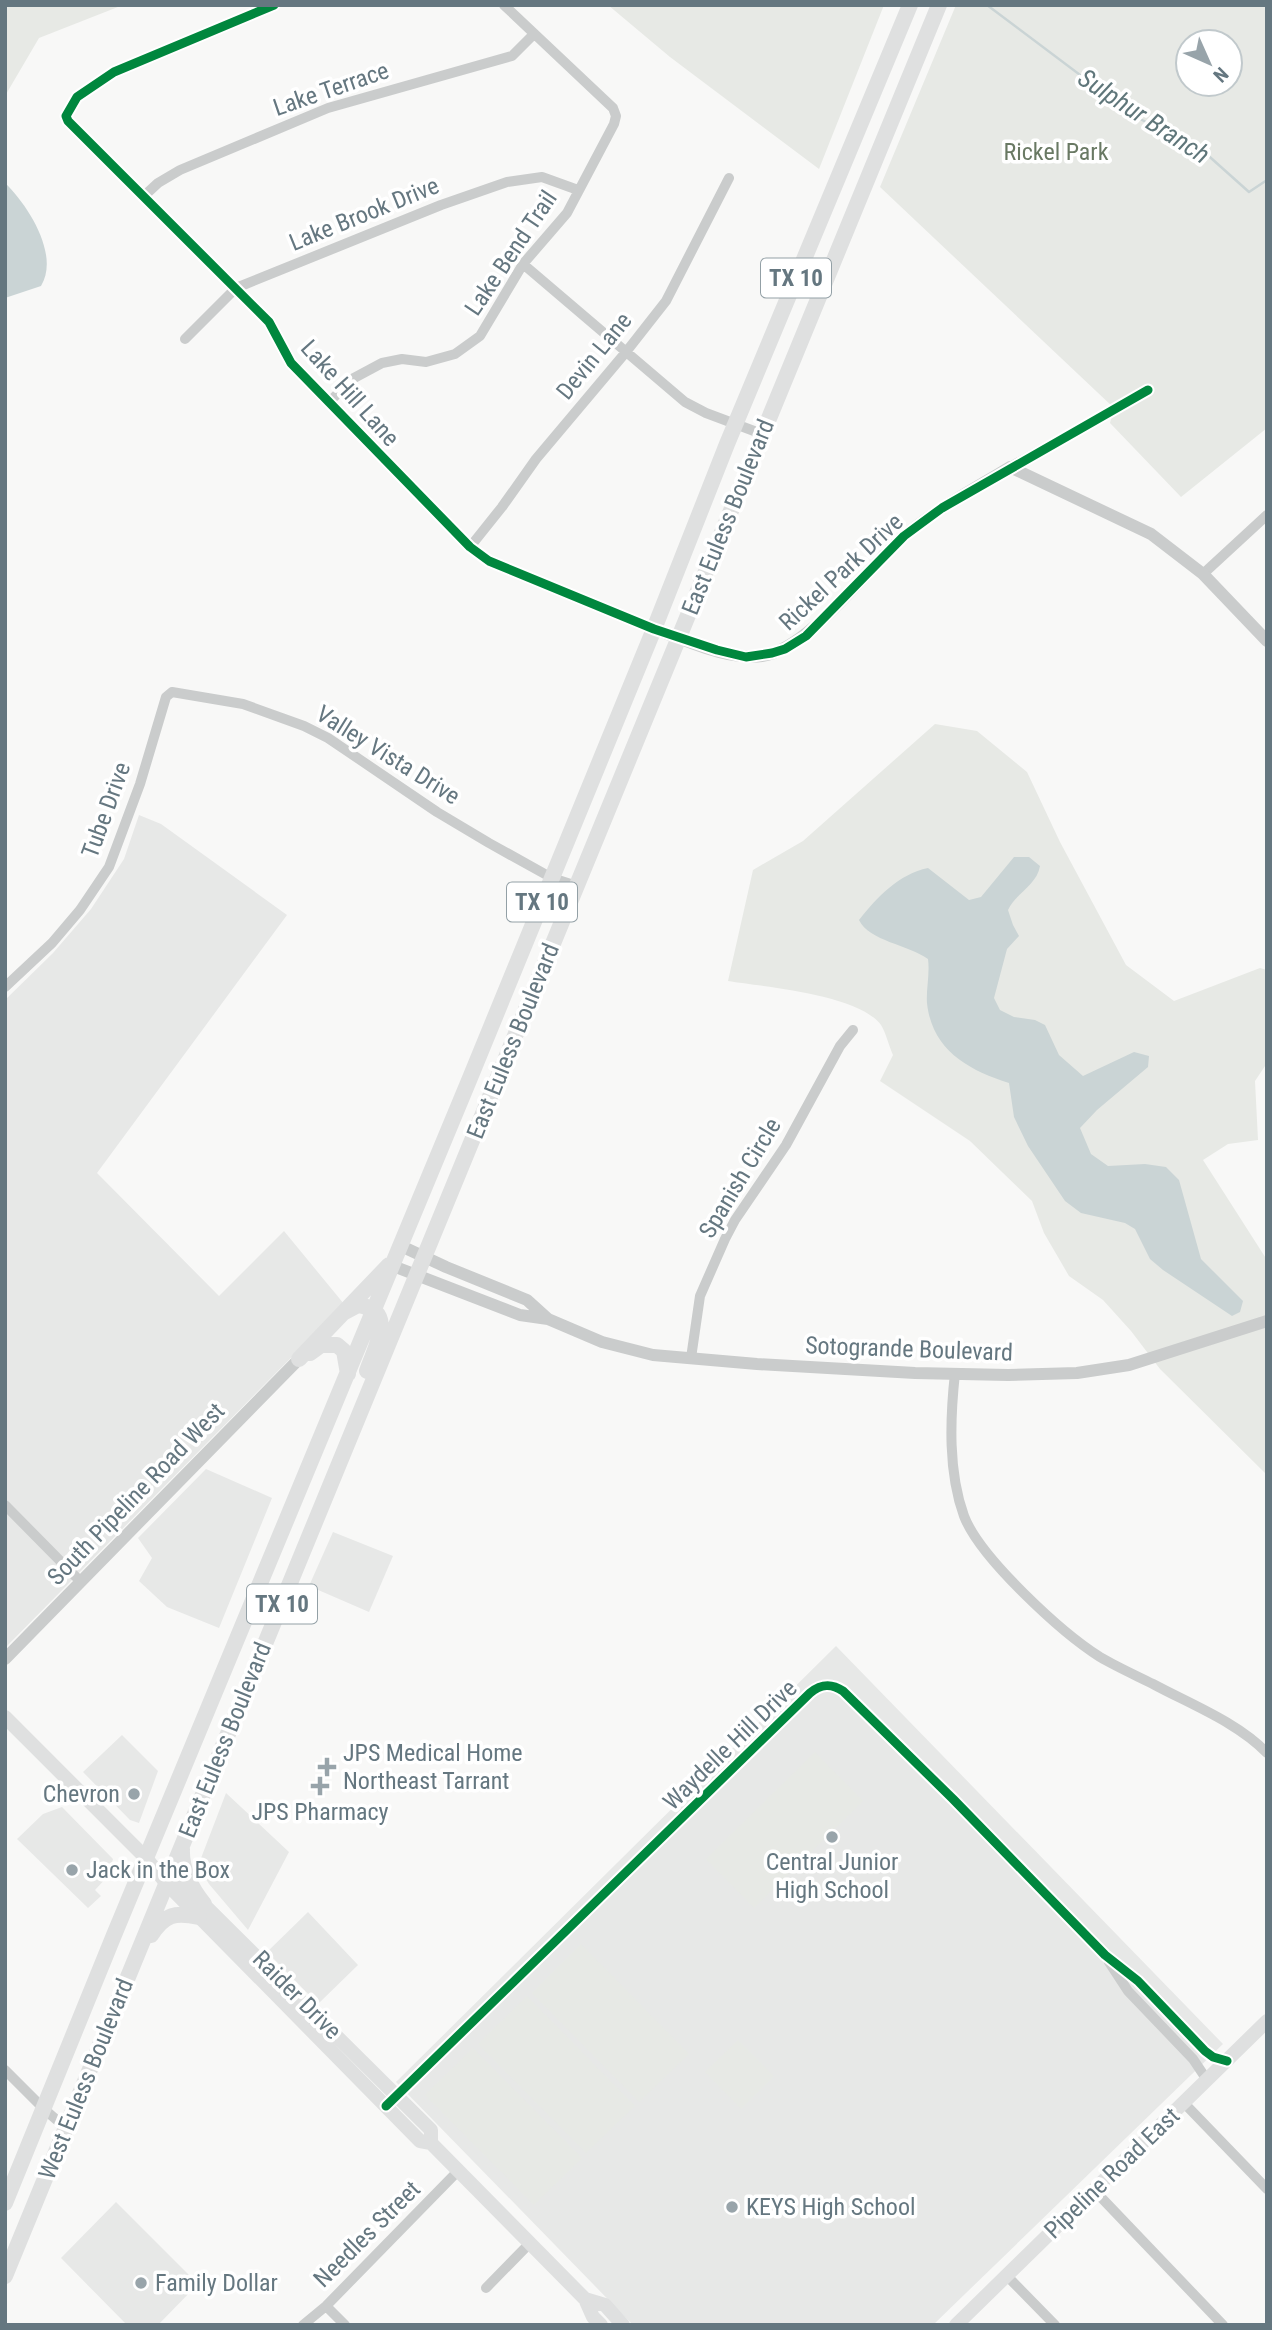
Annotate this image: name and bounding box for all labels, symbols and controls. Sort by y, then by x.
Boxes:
north arrow [1174,28,1244,98]
street label: Lake Terrace [270,56,392,122]
water label: Sulphur Branch [1073,62,1215,170]
text: N [1208,62,1233,87]
park label: Rickel Park [1004,138,1109,166]
street label: Lake Brook Drive [285,171,443,257]
street label: Lake Bend Trail [459,185,563,321]
road number: TX 10 [761,258,831,298]
street label: Devin Lane [551,307,637,405]
street label: Lake Hill Lane [295,334,405,452]
street label: East Euless Boulevard [676,415,780,619]
street label: Rickel Park Drive [774,508,908,636]
street label: Valley Vista Drive [311,700,465,810]
street label: Tube Drive [76,758,136,862]
road number: TX 10 [507,882,577,922]
street label: East Euless Boulevard [461,939,565,1143]
street label: Spanish Circle [693,1113,787,1243]
street label: Sotogrande Boulevard [805,1331,1013,1367]
street label: South Pipeline Road West [42,1397,230,1591]
road number: TX 10 [247,1584,317,1624]
street label: East Euless Boulevard [173,1638,277,1842]
street label: Waydelle Hill Drive [657,1674,803,1816]
place label: JPS Medical Home Northeast Tarrant [343,1739,523,1795]
marker: JPS Medical Home Northeast Tarrant [317,1757,337,1777]
marker: JPS Pharmacy [312,1778,328,1794]
place label: Chevron [43,1780,120,1808]
marker: Chevron [126,1786,142,1802]
place label: JPS Pharmacy [251,1798,389,1826]
marker: Central Junior High School [824,1829,840,1845]
place label: Central Junior High School [766,1848,898,1904]
place label: Jack in the Box [86,1856,230,1884]
marker: Jack in the Box [64,1862,80,1878]
street label: Raider Drive [247,1945,347,2045]
street label: West Euless Boulevard [33,1974,139,2184]
street label: Pipeline Road East [1039,2102,1185,2244]
street label: Needles Street [308,2175,426,2293]
place label: KEYS High School [746,2193,915,2221]
marker: KEYS High School [724,2199,740,2215]
place label: Family Dollar [155,2269,278,2297]
marker: Family Dollar [133,2275,149,2291]

